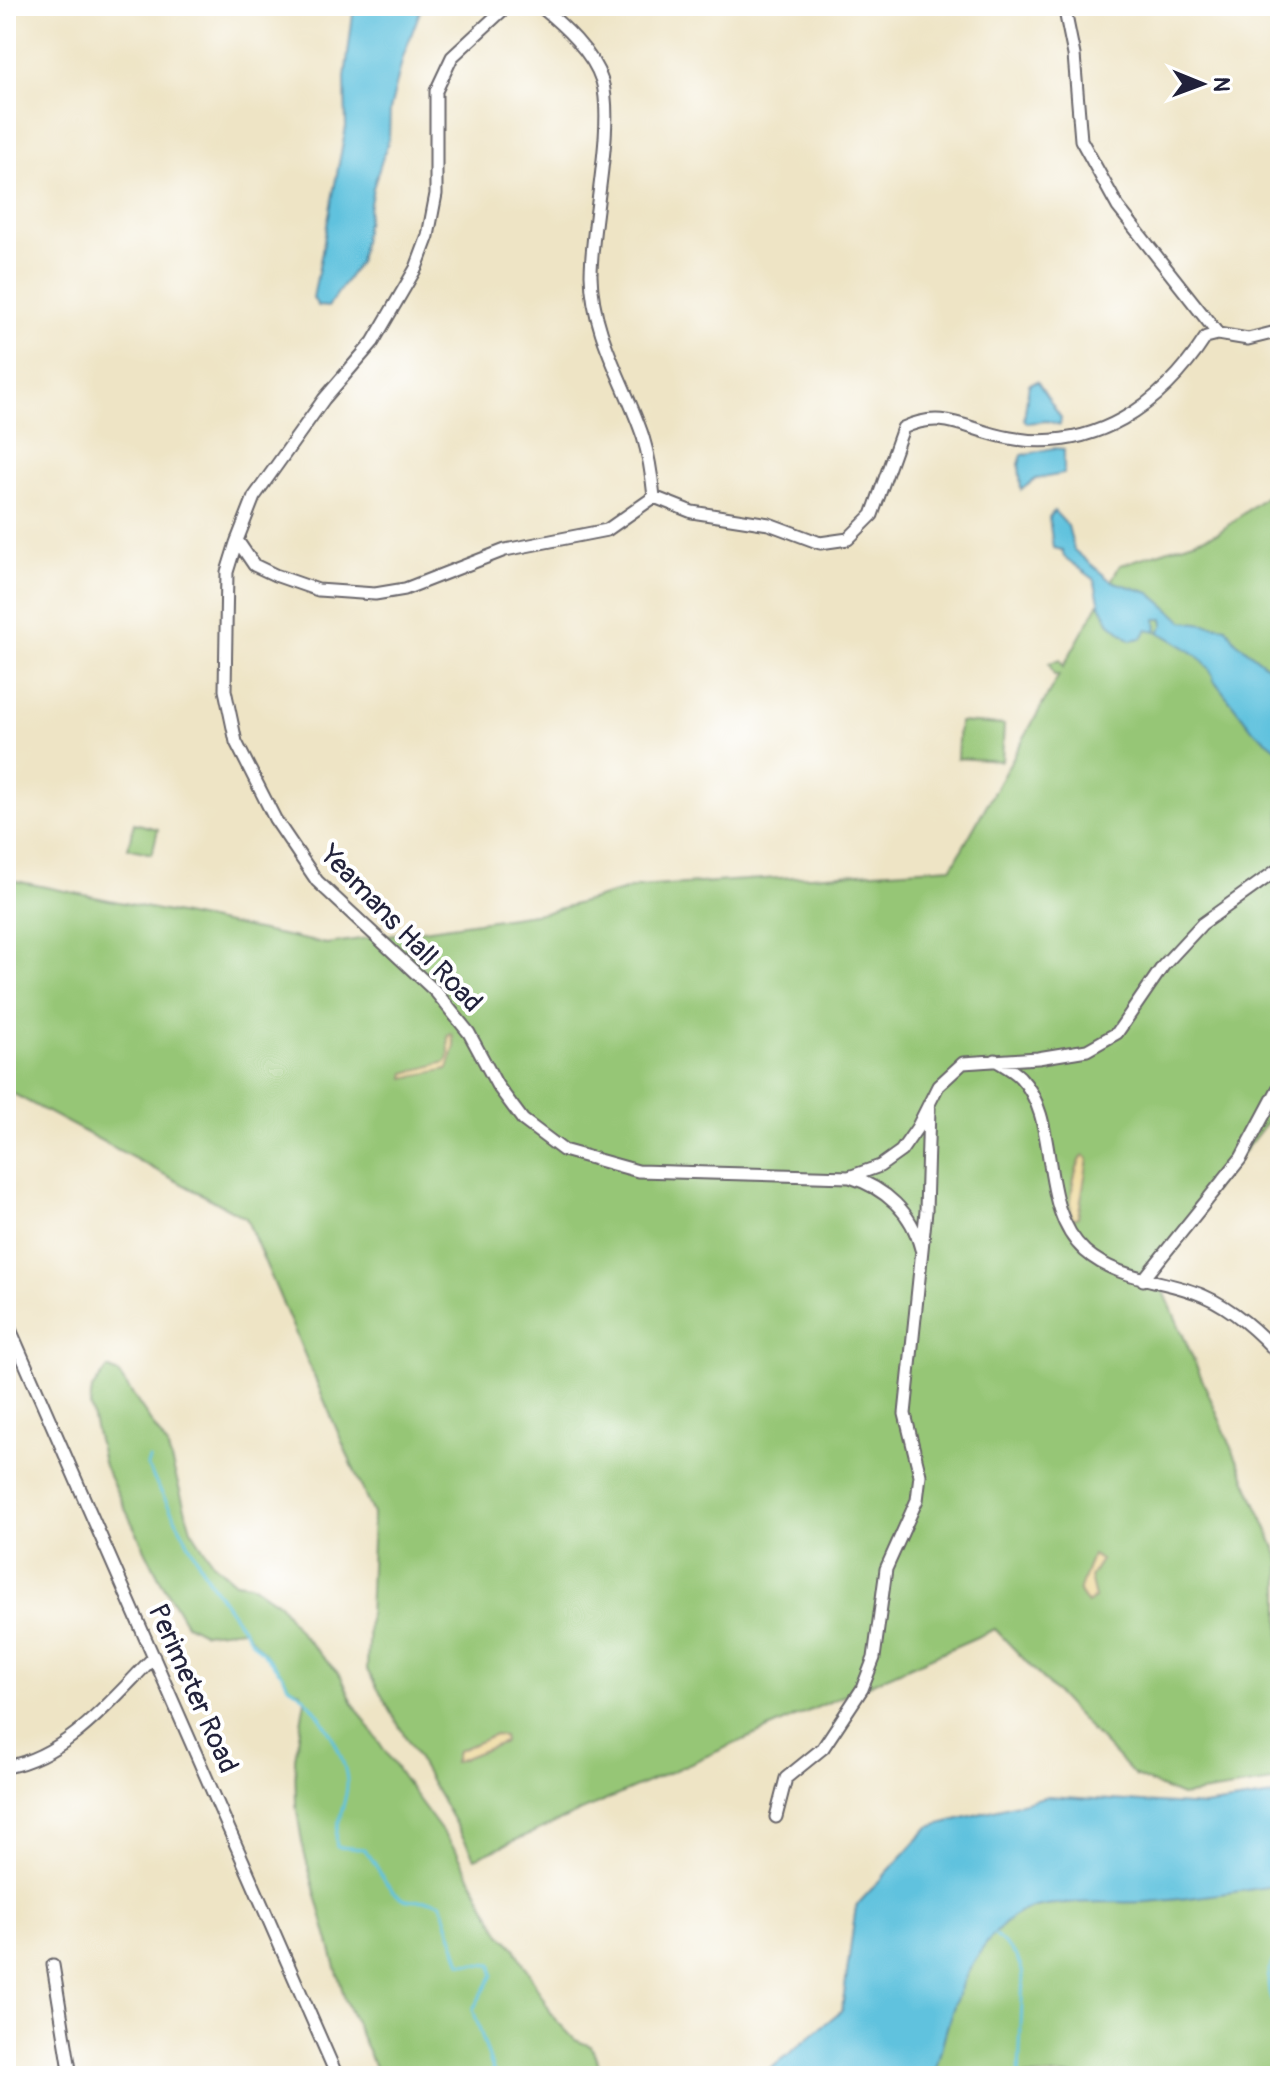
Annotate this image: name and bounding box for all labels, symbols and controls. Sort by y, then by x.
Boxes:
north arrow [1162,44,1242,124]
text: N [1207,77,1235,92]
street label: Yeamans Hall Road [312,837,490,1020]
street label: Perimeter Road [140,1599,246,1779]

